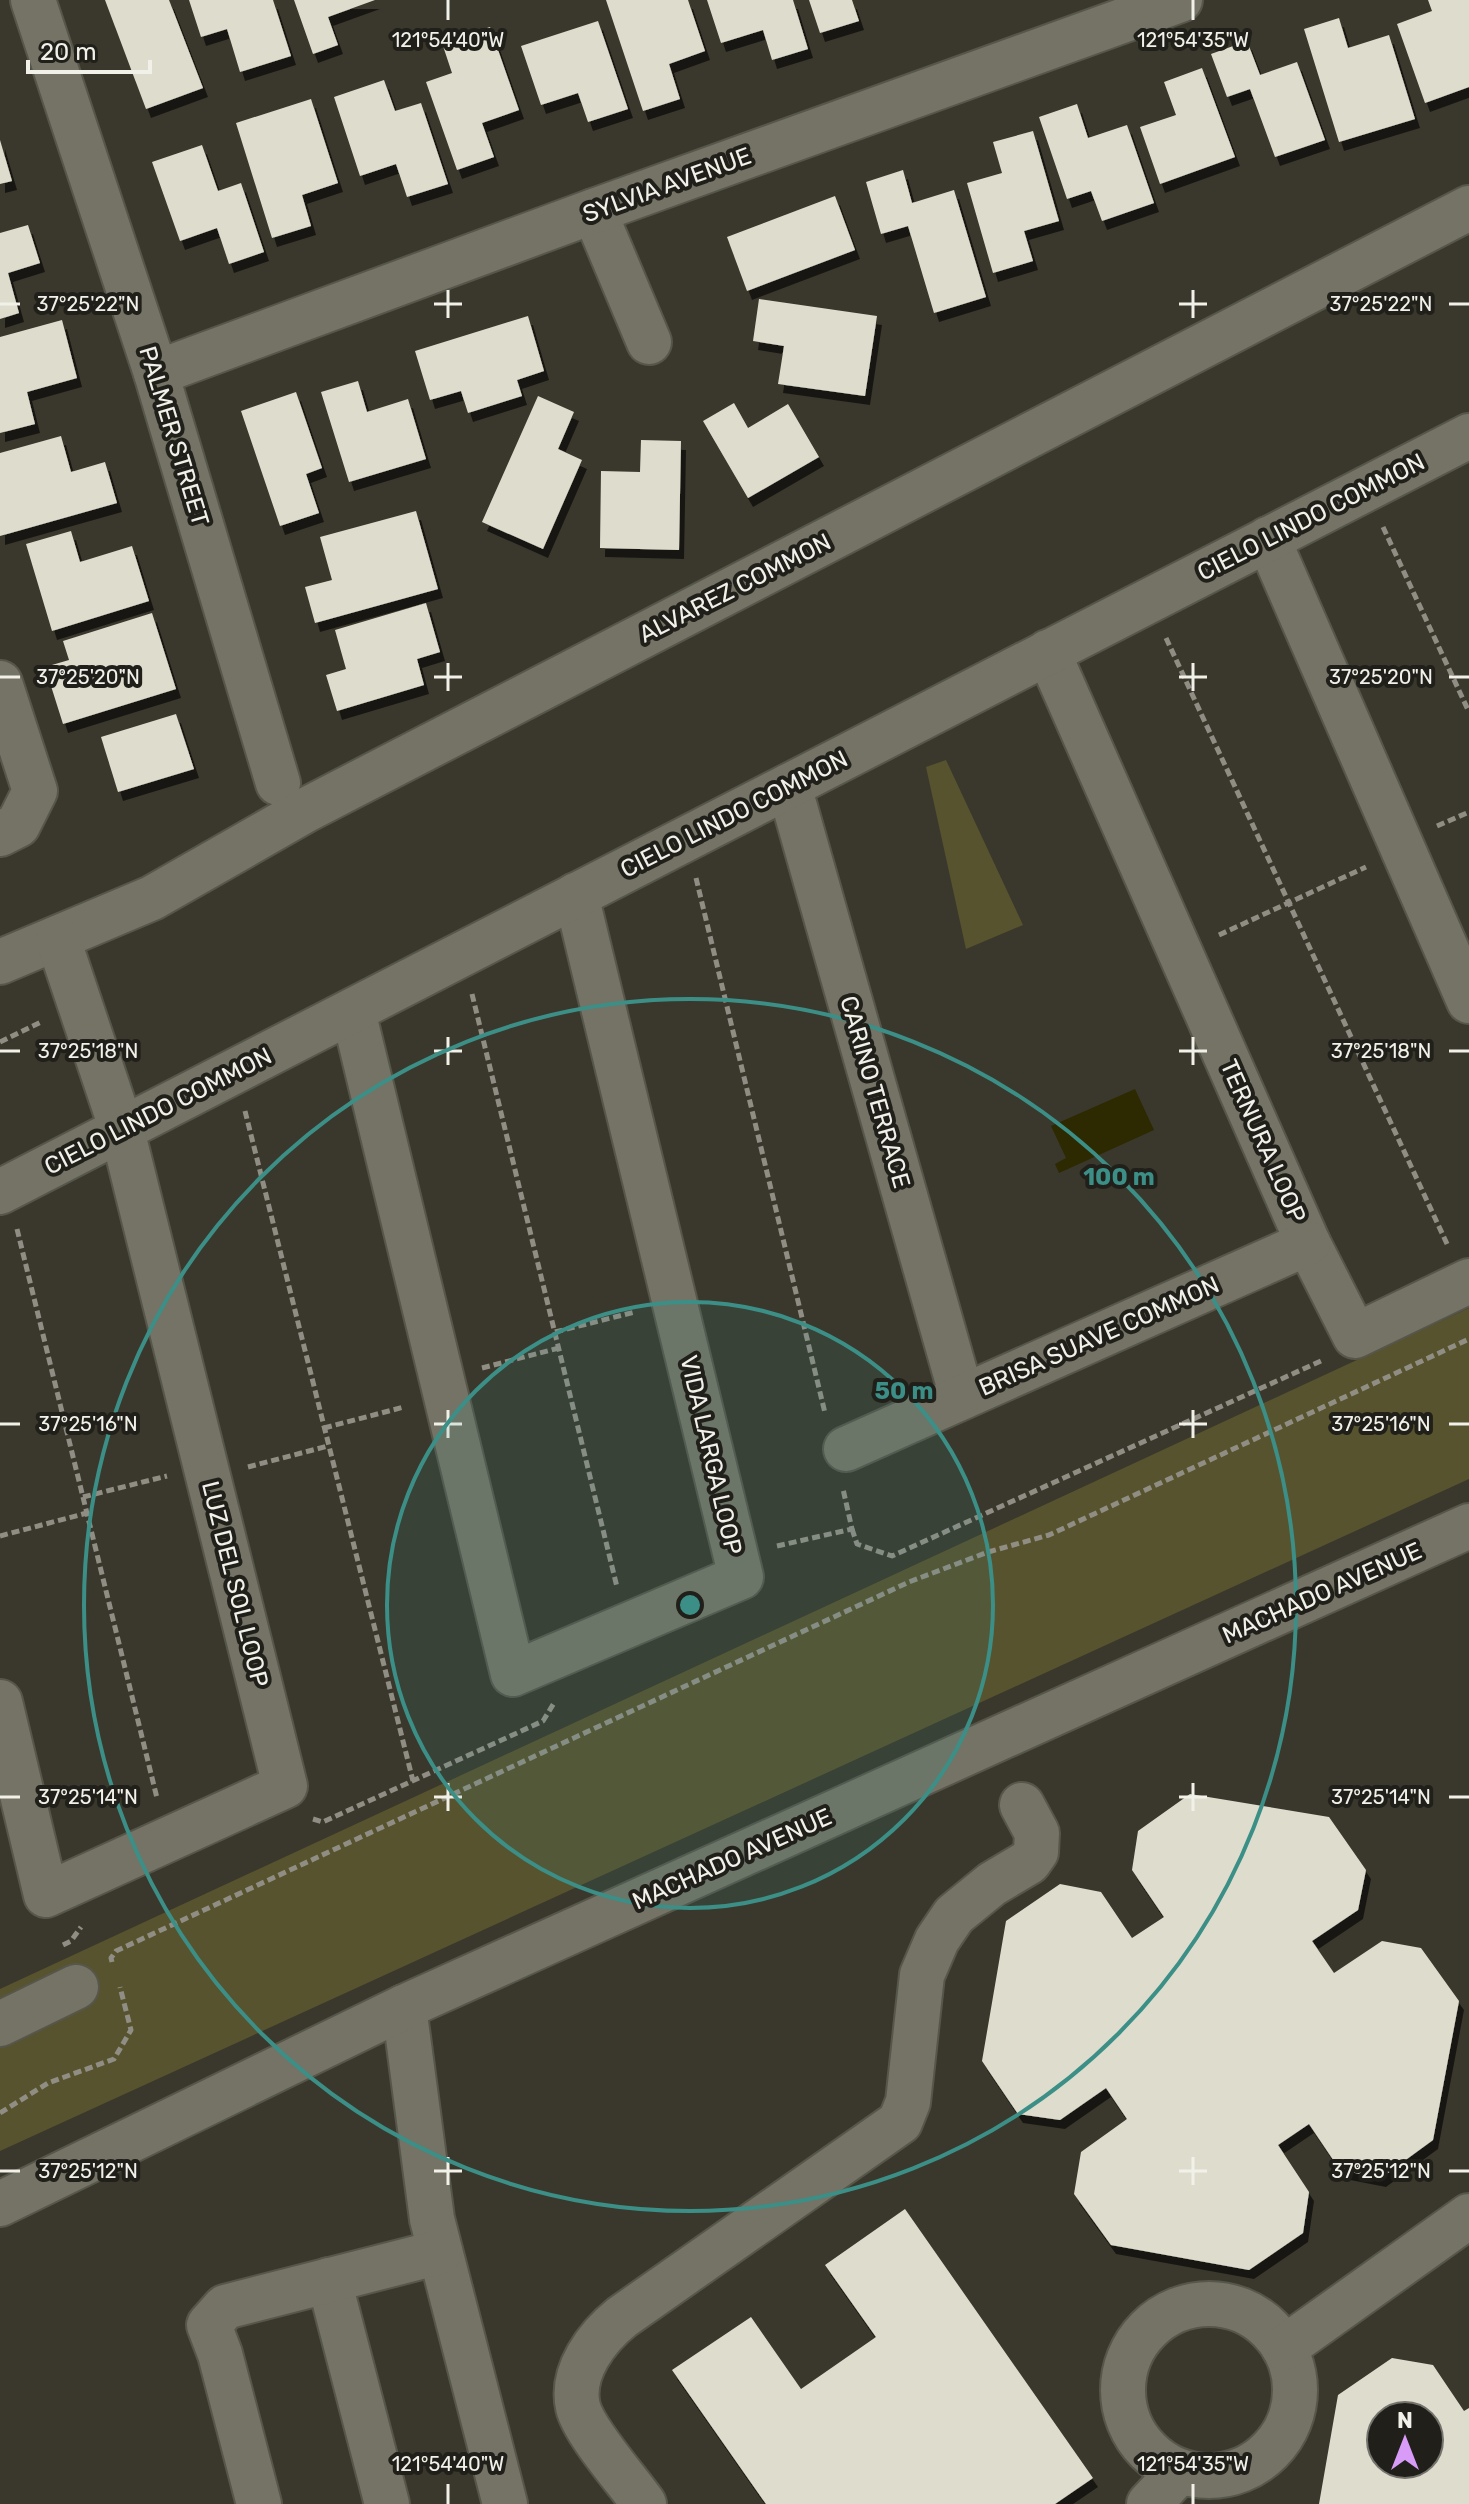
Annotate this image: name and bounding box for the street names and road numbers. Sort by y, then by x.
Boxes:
street label: SYLVIA AVENUE [579,142,755,228]
street label: PALMER STREET [133,343,215,529]
street label: CIELO LINDO COMMON [1193,448,1429,586]
street label: ALVAREZ COMMON [634,527,836,649]
street label: CIELO LINDO COMMON [616,745,852,883]
street label: CARINO TERRACE [834,993,916,1191]
street label: CIELO LINDO COMMON [40,1042,276,1180]
street label: TERNURA LOOP [1214,1055,1312,1227]
street label: BRISA SUAVE COMMON [975,1270,1223,1402]
street label: VIDA LARGA LOOP [674,1353,748,1557]
street label: LUZ DEL SOL LOOP [196,1478,274,1690]
street label: MACHADO AVENUE [1218,1536,1426,1650]
street label: MACHADO AVENUE [628,1802,836,1916]

